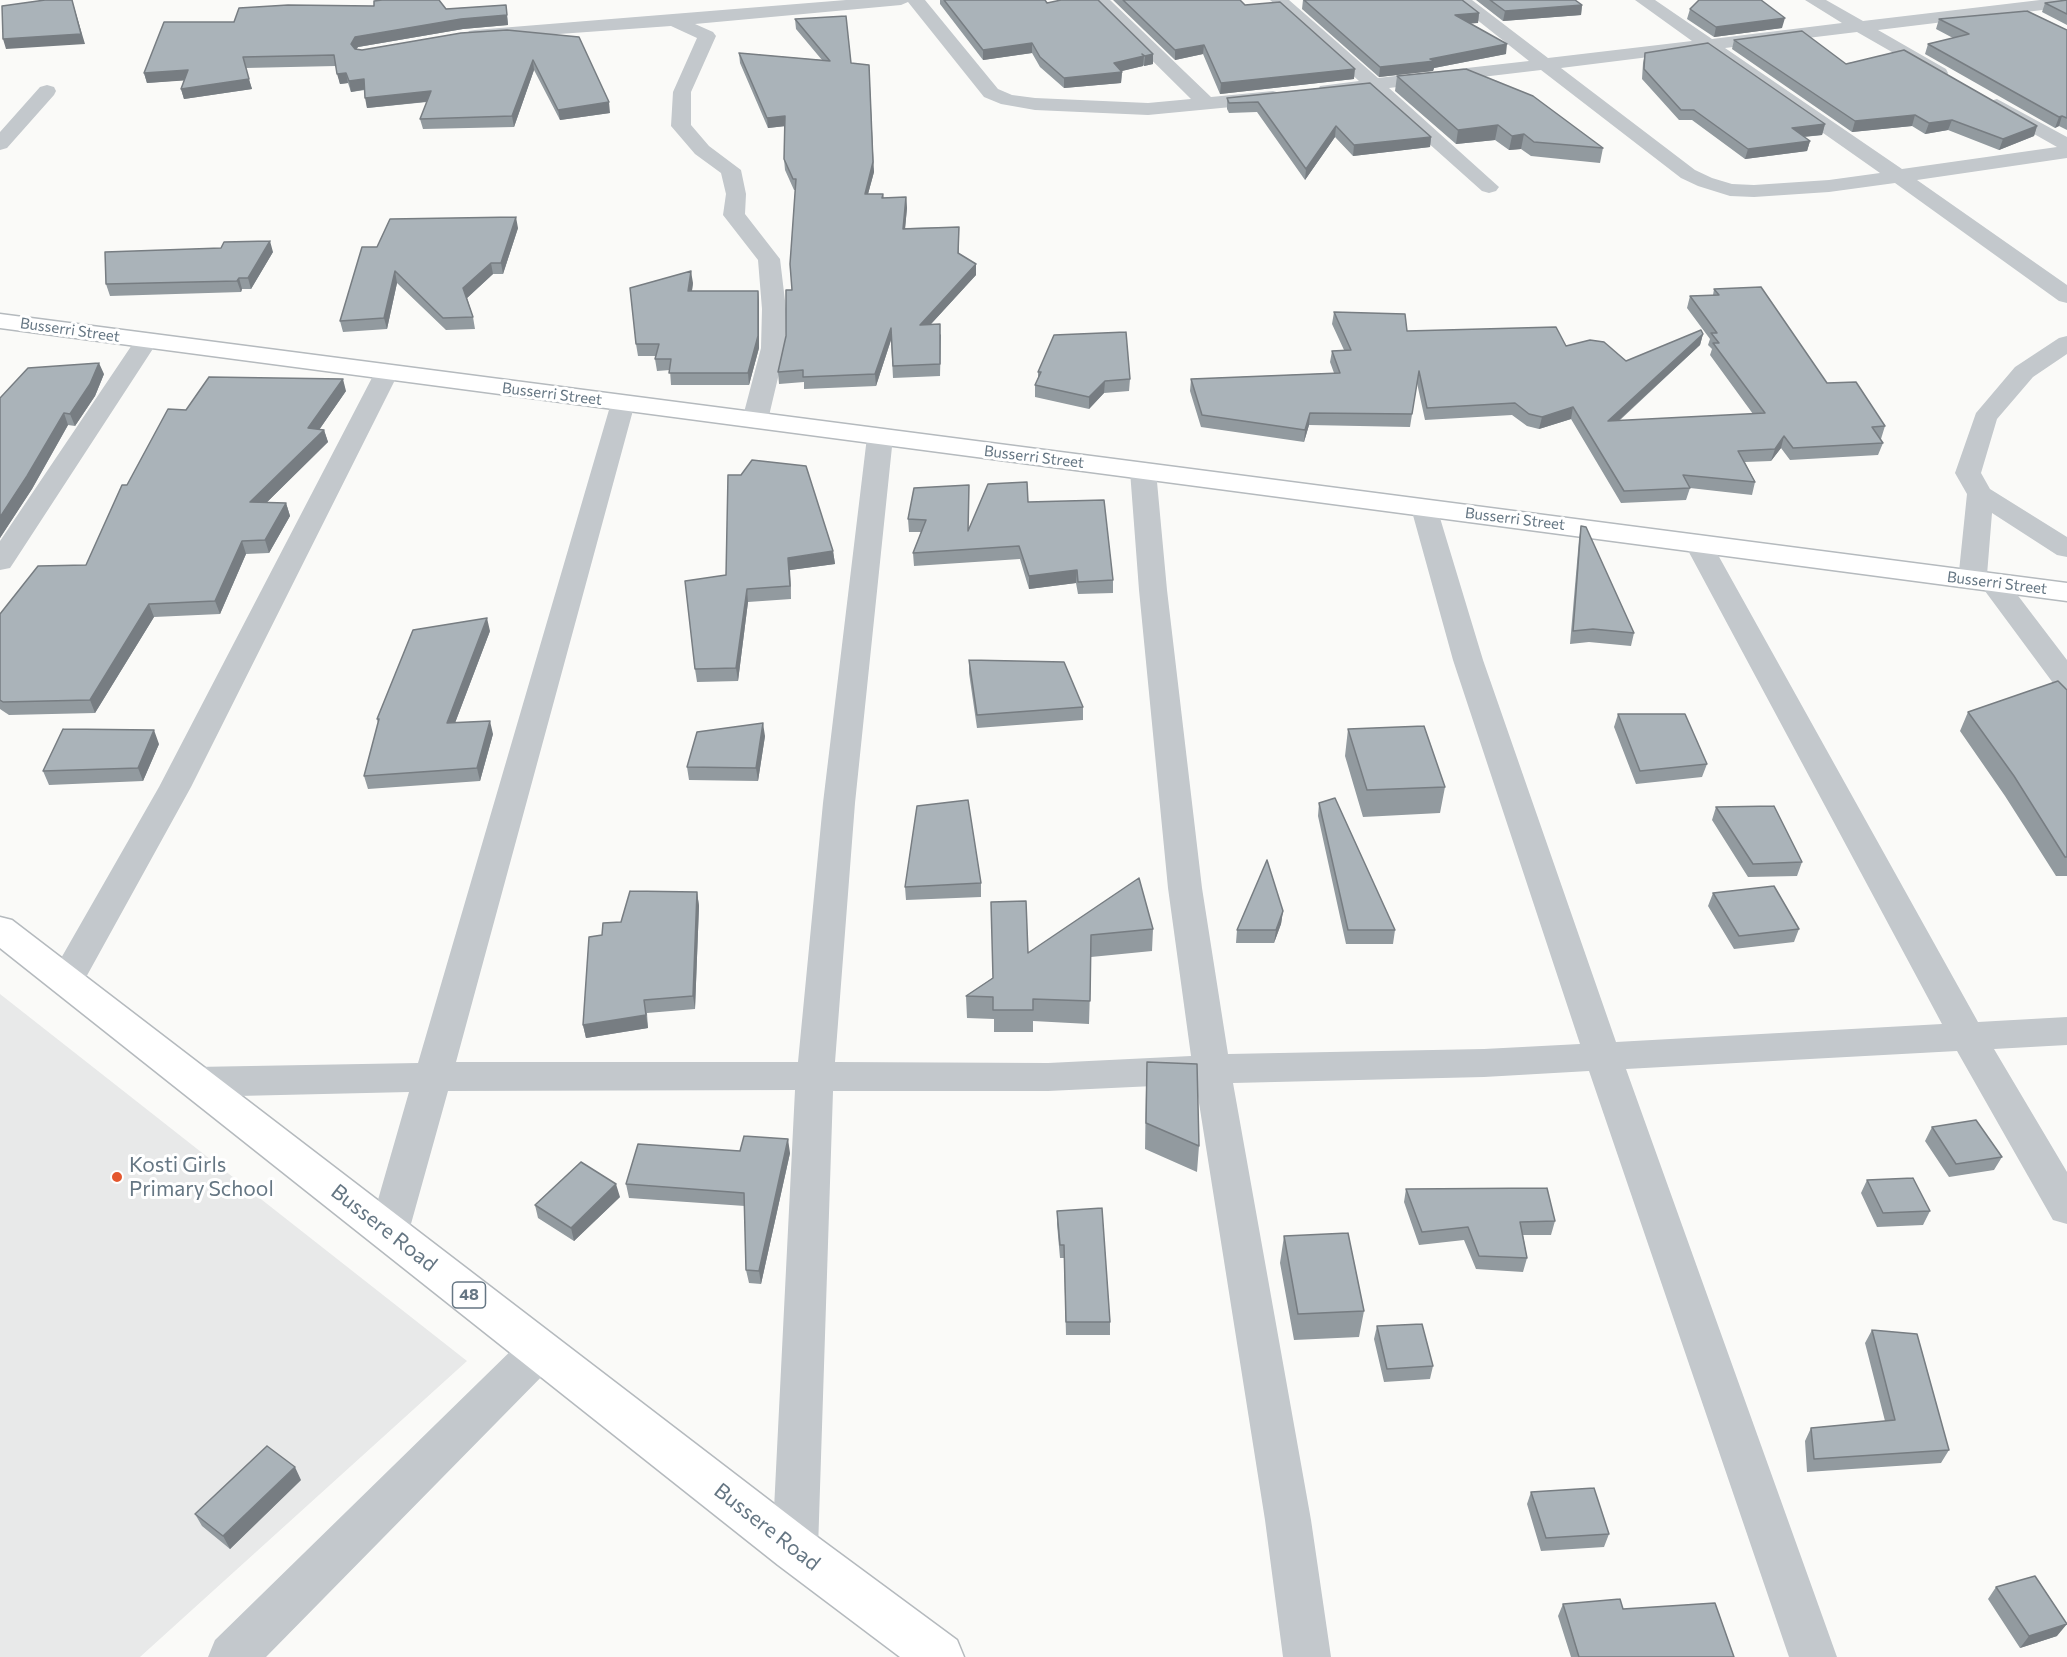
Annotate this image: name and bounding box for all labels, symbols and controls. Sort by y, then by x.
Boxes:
street label: Busserri Street [19,314,121,346]
street label: Busserri Street [501,379,603,409]
street label: Busserri Street [983,442,1085,472]
street label: Busserri Street [1464,504,1566,534]
street label: Busserri Street [1946,568,2048,598]
place label: Kosti Girls Primary School [129,1152,274,1202]
marker: Kosti Girls Primary School [110,1170,124,1184]
street label: Bussere Road [326,1179,442,1277]
road number: 48 [452,1282,486,1308]
street label: Bussere Road [709,1478,825,1576]

